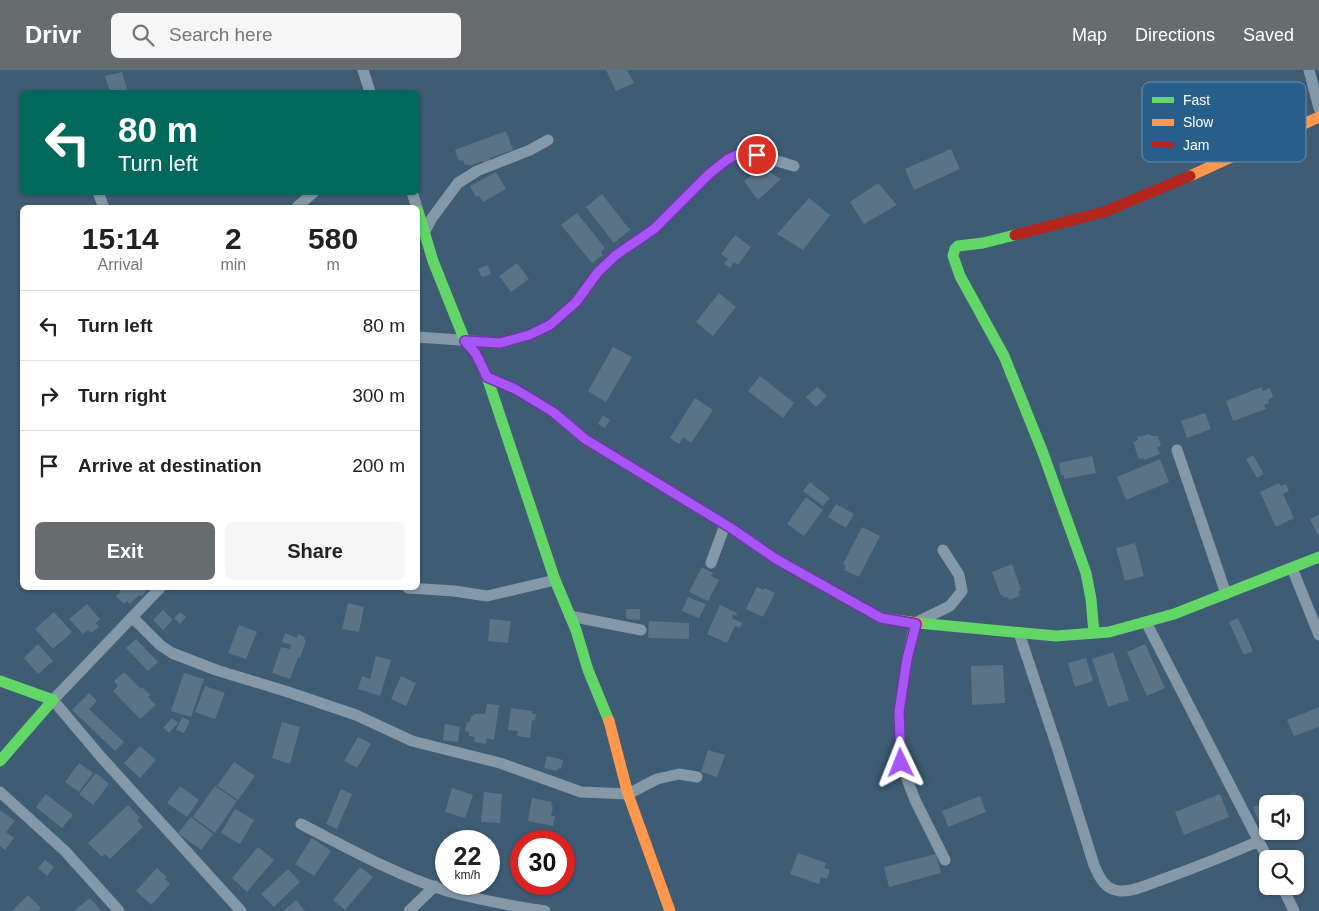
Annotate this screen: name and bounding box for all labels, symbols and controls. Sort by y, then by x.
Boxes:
search box [111,13,461,58]
text: Drivr [25,21,81,48]
icon: search [129,21,157,49]
text: Search here [169,24,273,45]
text: Map [1072,25,1107,45]
text: Directions [1135,25,1215,45]
text: Saved [1243,25,1294,45]
legend [1142,82,1306,162]
text: Fast [1183,92,1210,108]
icon: left [35,110,100,175]
text: 80 m [118,110,198,149]
text: Slow [1183,114,1214,130]
pin [736,134,778,176]
text: Jam [1183,137,1209,153]
icon: arrive [743,141,771,169]
text: Turn left [118,151,198,176]
text: 15:14 [82,222,159,255]
text: 2 [225,222,242,255]
text: 580 [308,222,358,255]
text: Arrival [98,256,143,273]
text: min [220,256,246,273]
text: m [326,256,340,273]
icon: left [35,312,63,340]
text: Turn left [78,315,153,336]
text: 80 m [363,315,405,336]
icon: right [35,382,63,410]
text: Turn right [78,385,166,406]
text: 300 m [352,385,405,406]
icon: arrive [35,452,63,480]
text: Arrive at destination [78,455,262,476]
text: 200 m [352,455,405,476]
button: Exit [35,522,215,580]
button: Share [225,522,405,580]
position arrow [874,736,926,788]
map controls [1259,795,1304,895]
button: sound [1259,795,1304,840]
speed limit sign: 30 [510,830,575,895]
text: 22 [454,842,481,870]
button: search [1259,850,1304,895]
text: km/h [454,868,481,882]

